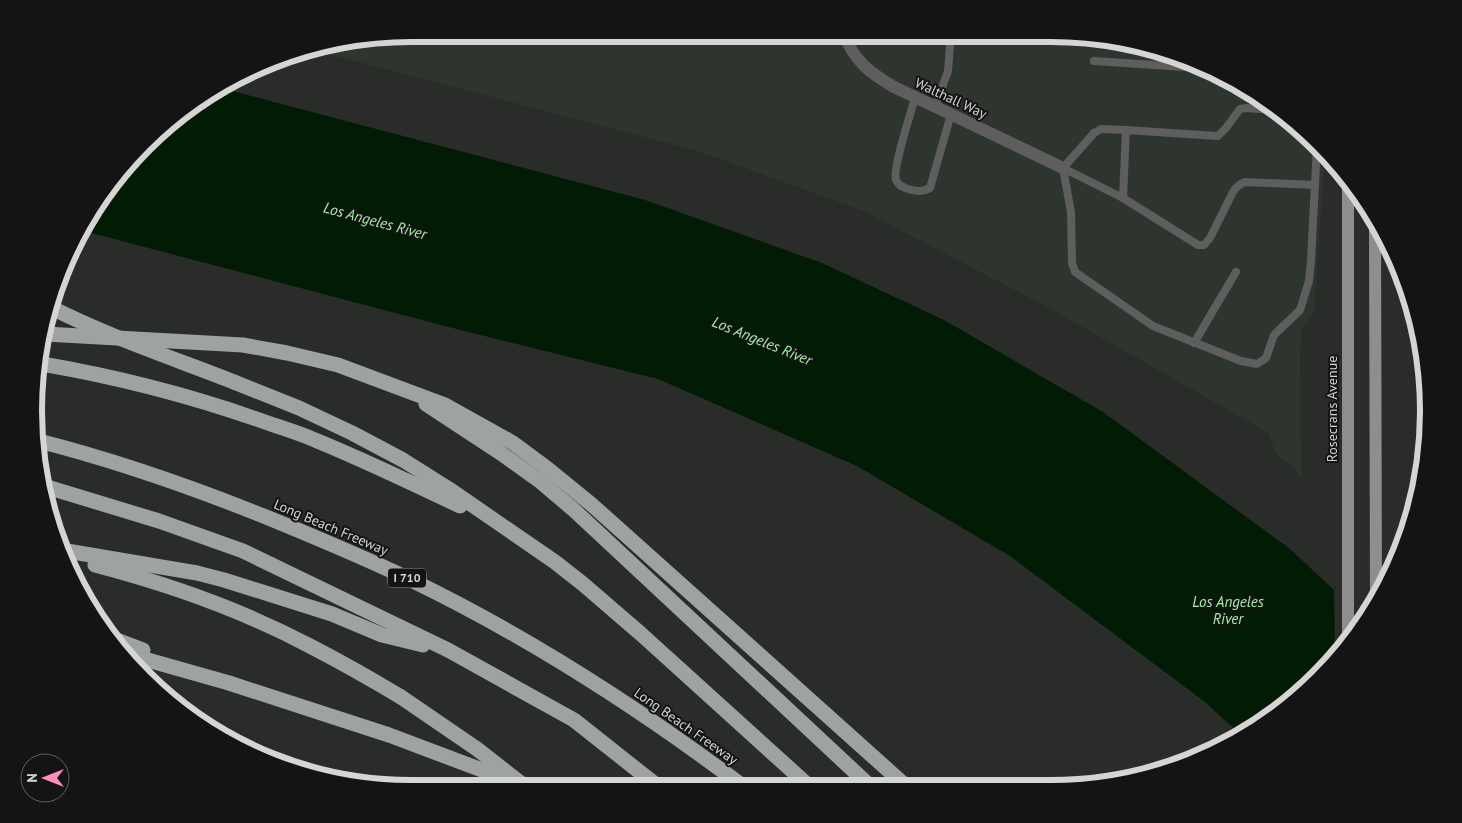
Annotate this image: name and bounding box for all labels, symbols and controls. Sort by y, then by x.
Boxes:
street label: Walthall Way [912,73,990,123]
water label: Los Angeles River [322,198,430,244]
water label: Los Angeles River [710,312,816,370]
street label: Rosecrans Avenue [1323,356,1341,462]
street label: Long Beach Freeway [271,495,391,559]
road number: I 710 [388,568,426,588]
water label: Los Angeles River [1192,592,1264,628]
street label: Long Beach Freeway [631,684,742,769]
north arrow [20,753,70,803]
text: N [23,773,41,783]

